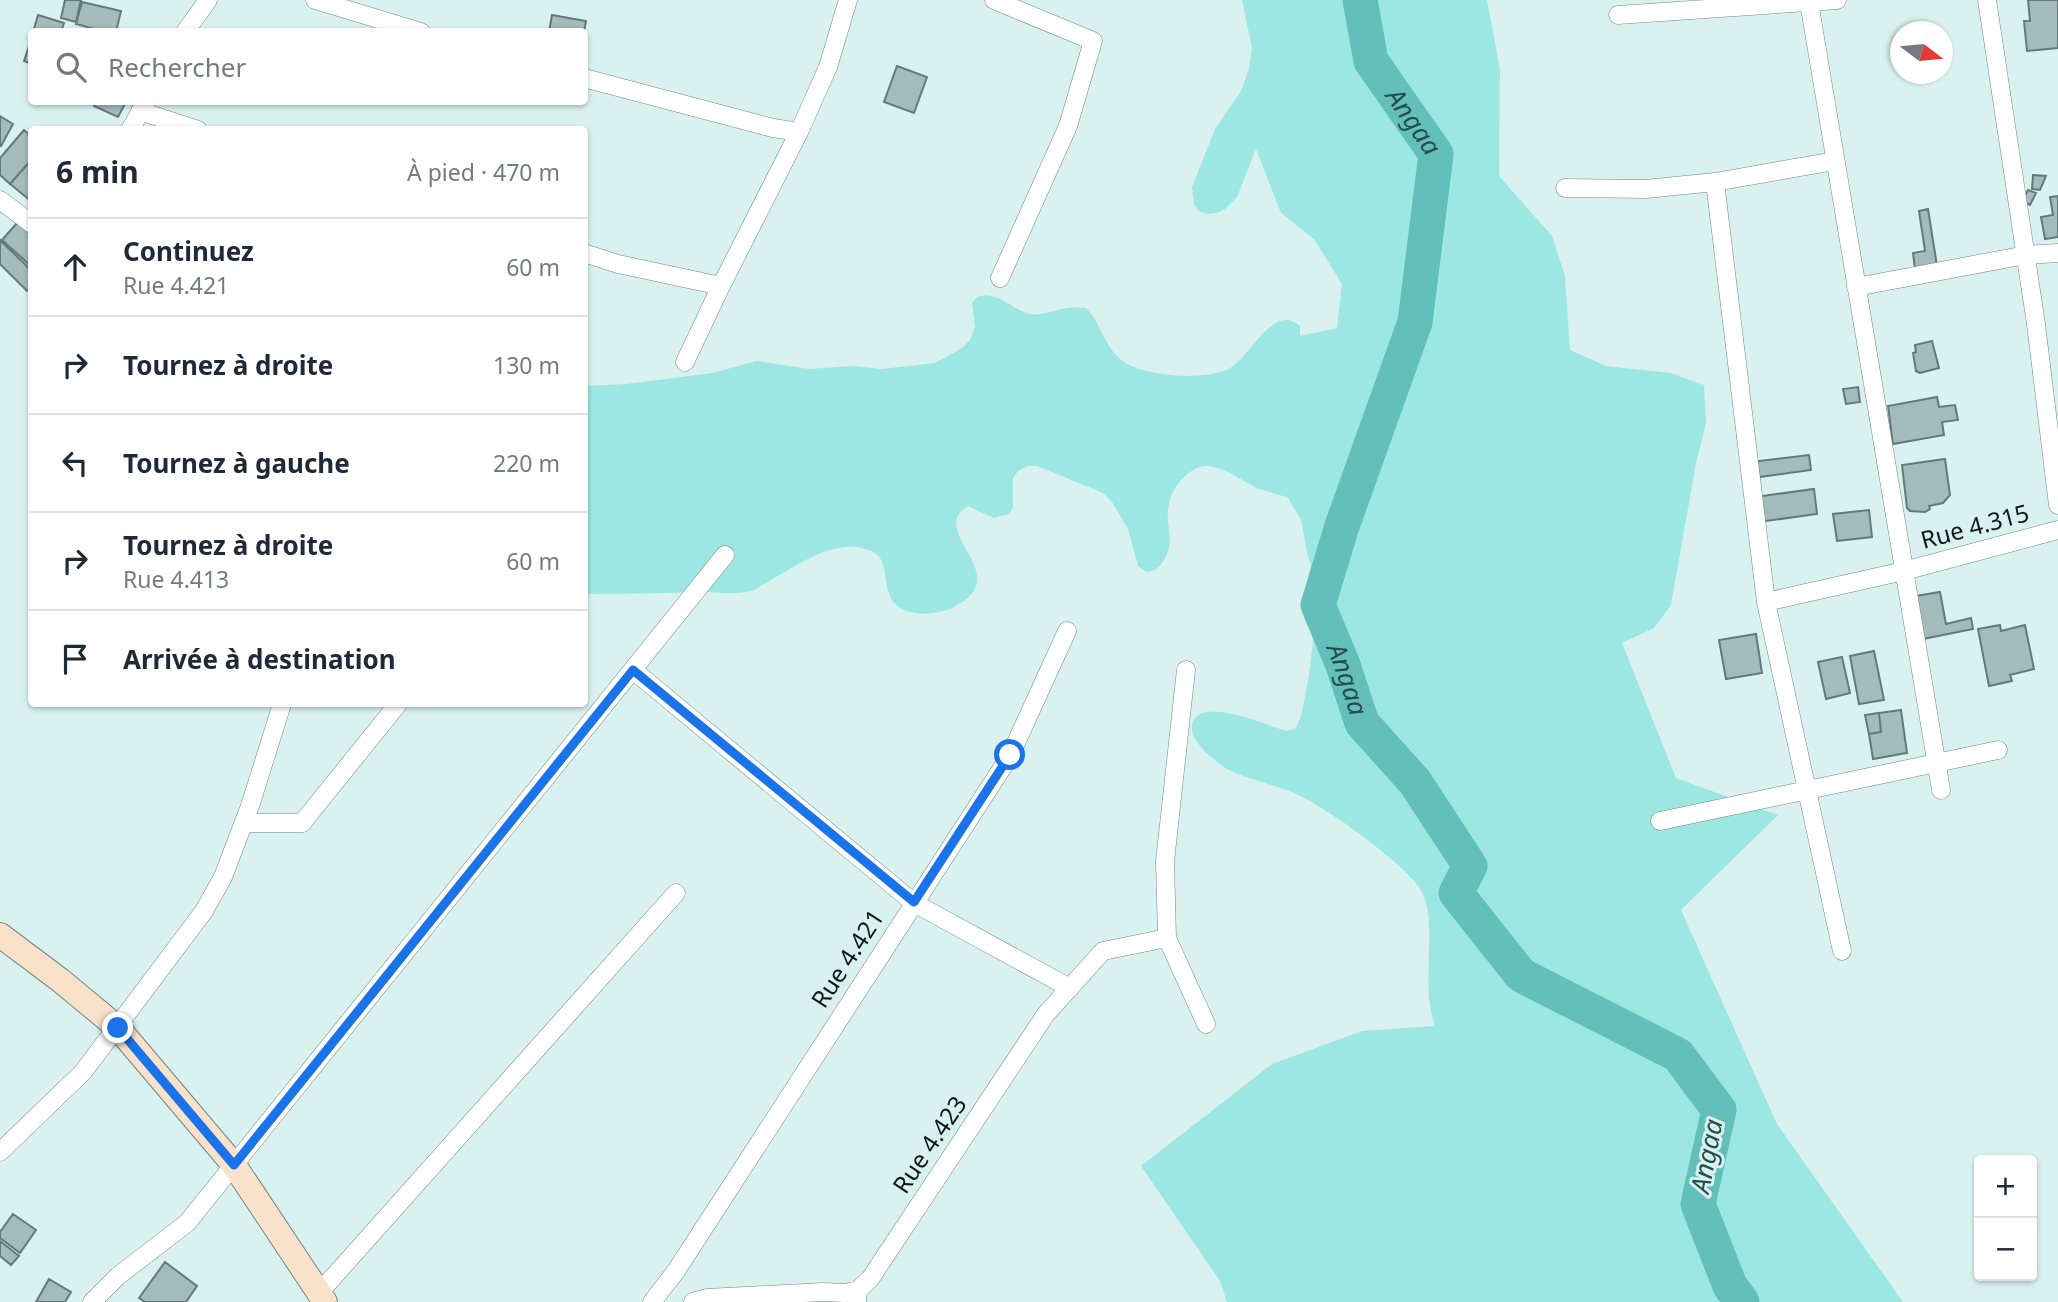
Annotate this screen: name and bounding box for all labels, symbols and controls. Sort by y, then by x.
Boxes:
north arrow [1890,21,1953,84]
search box [28,28,588,105]
icon: search [52,48,90,86]
text: Rechercher [108,49,246,85]
water label: Angaa [1377,79,1450,162]
text: 6 min [56,151,139,192]
text: À pied · 470 m [407,156,560,188]
text: Continuez [123,233,254,269]
icon: ahead [56,248,94,286]
text: 60 m [506,251,560,283]
text: Rue 4.421 [123,269,229,301]
icon: right [56,346,94,384]
text: Tournez à droite [123,347,333,383]
text: 130 m [493,349,560,381]
icon: left [56,444,94,482]
text: Tournez à gauche [123,445,350,481]
text: 220 m [493,447,560,479]
street label: Rue 4.315 [1917,495,2032,556]
text: Tournez à droite [123,527,333,563]
icon: right [56,542,94,580]
text: 60 m [506,545,560,577]
text: Rue 4.413 [123,563,229,595]
water label: Angaa [1318,635,1377,720]
icon: arrive [56,640,94,678]
text: Arrivée à destination [123,641,396,677]
route start [994,739,1025,770]
street label: Rue 4.421 [803,903,891,1014]
route end [102,1012,133,1043]
street label: Rue 4.423 [884,1089,973,1199]
water label: Angaa [1681,1116,1731,1198]
map controls [1974,1155,2037,1281]
button: + [1974,1155,2037,1218]
button: − [1974,1218,2037,1281]

